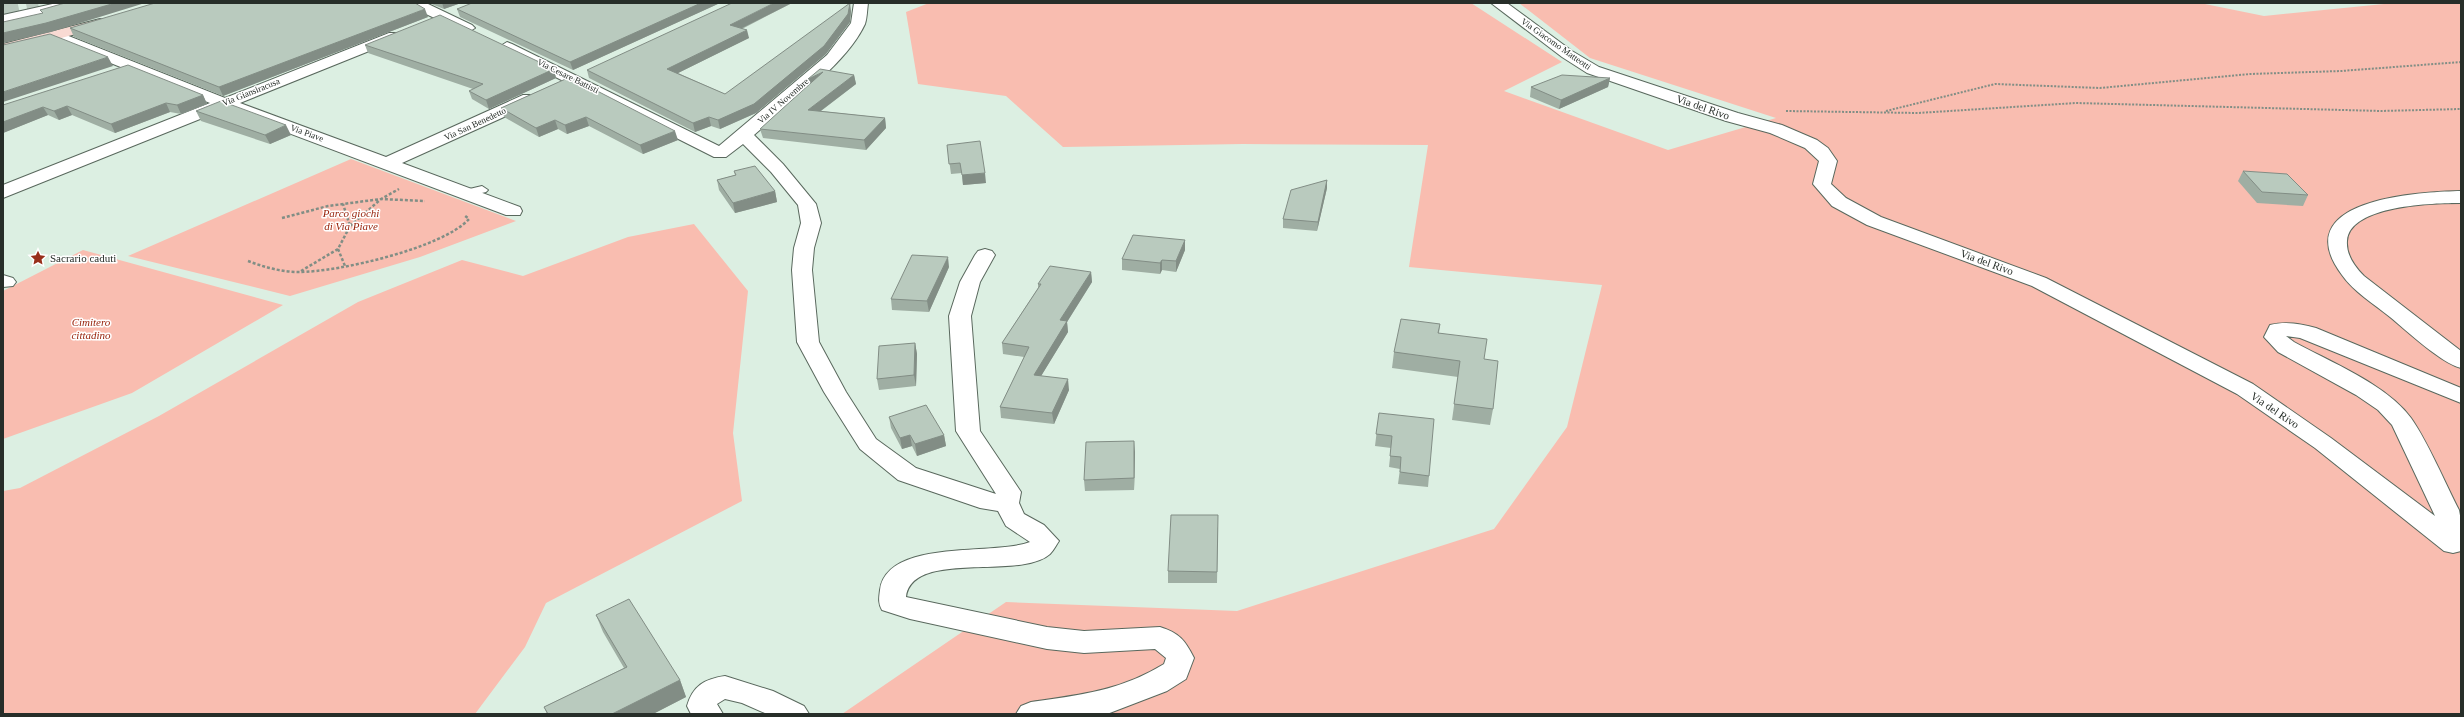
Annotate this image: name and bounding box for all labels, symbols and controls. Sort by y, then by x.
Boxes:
street label: Via Giacomo Matteotti [1519,16,1593,72]
street label: Via Cesare Battisti [535,57,601,95]
street label: Via Giansiracusa [221,76,281,108]
street label: Via IV Novembre [755,76,811,126]
street label: Via del Rivo [1675,92,1732,122]
street label: Via San Benedetto [443,105,508,143]
street label: Via Piave [289,122,325,144]
park label: Parco giochi di Via Piave [322,207,379,232]
street label: Via del Rivo [1959,247,2016,277]
place icon: Sacrario caduti [29,249,47,267]
place label: Sacrario caduti [50,252,116,264]
park label: Cimitero cittadino [71,316,111,341]
street label: Via del Rivo [2249,389,2302,431]

